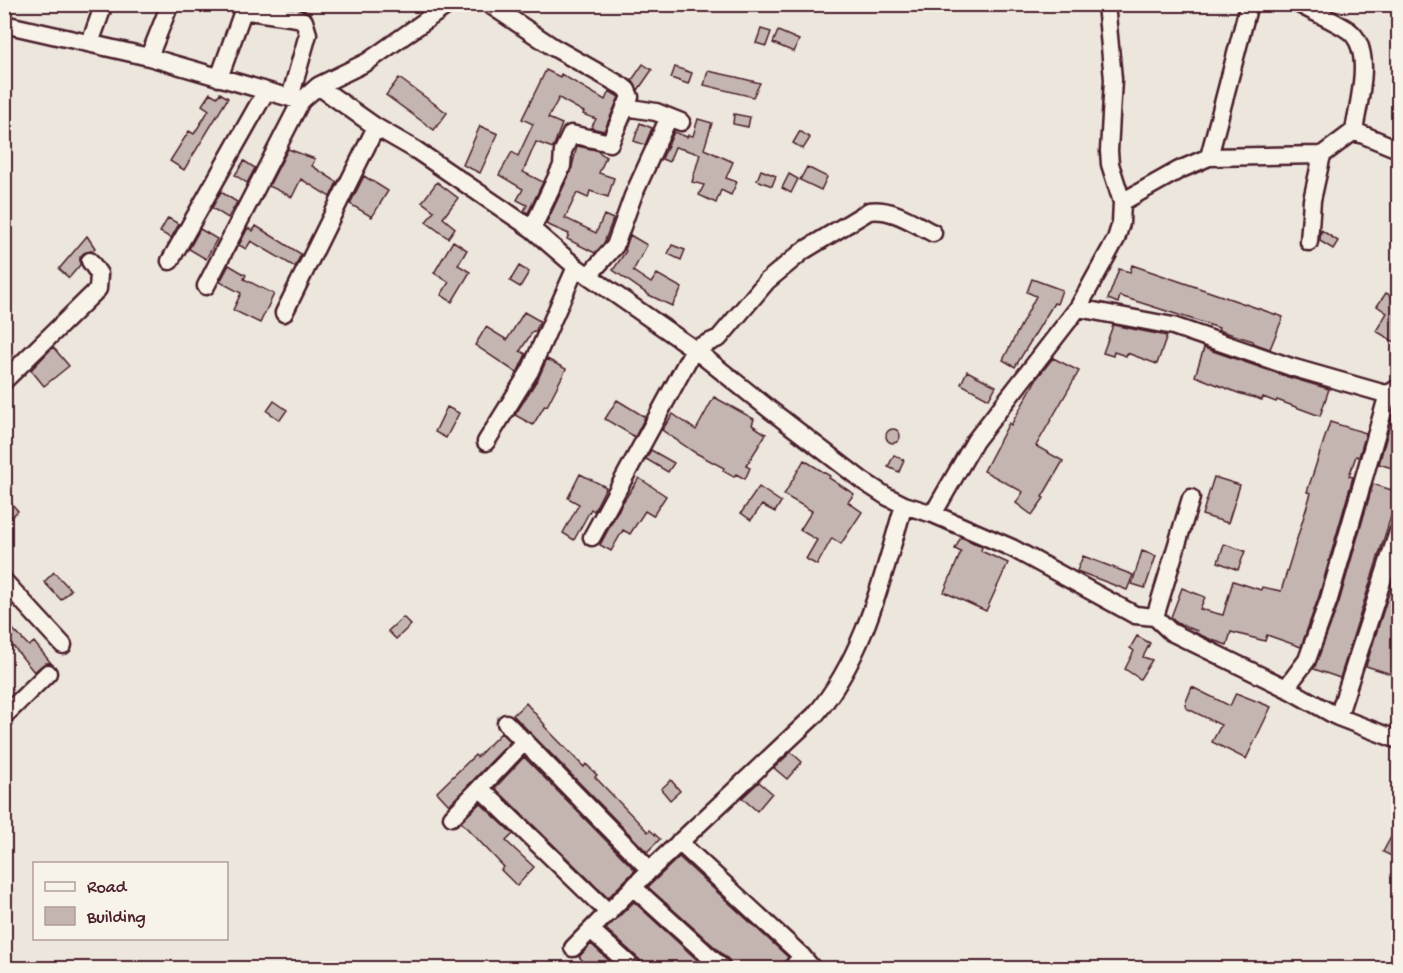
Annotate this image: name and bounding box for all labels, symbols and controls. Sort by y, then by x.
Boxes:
legend [33,862,228,940]
text: Road [87,878,128,899]
text: Building [86,908,146,929]

